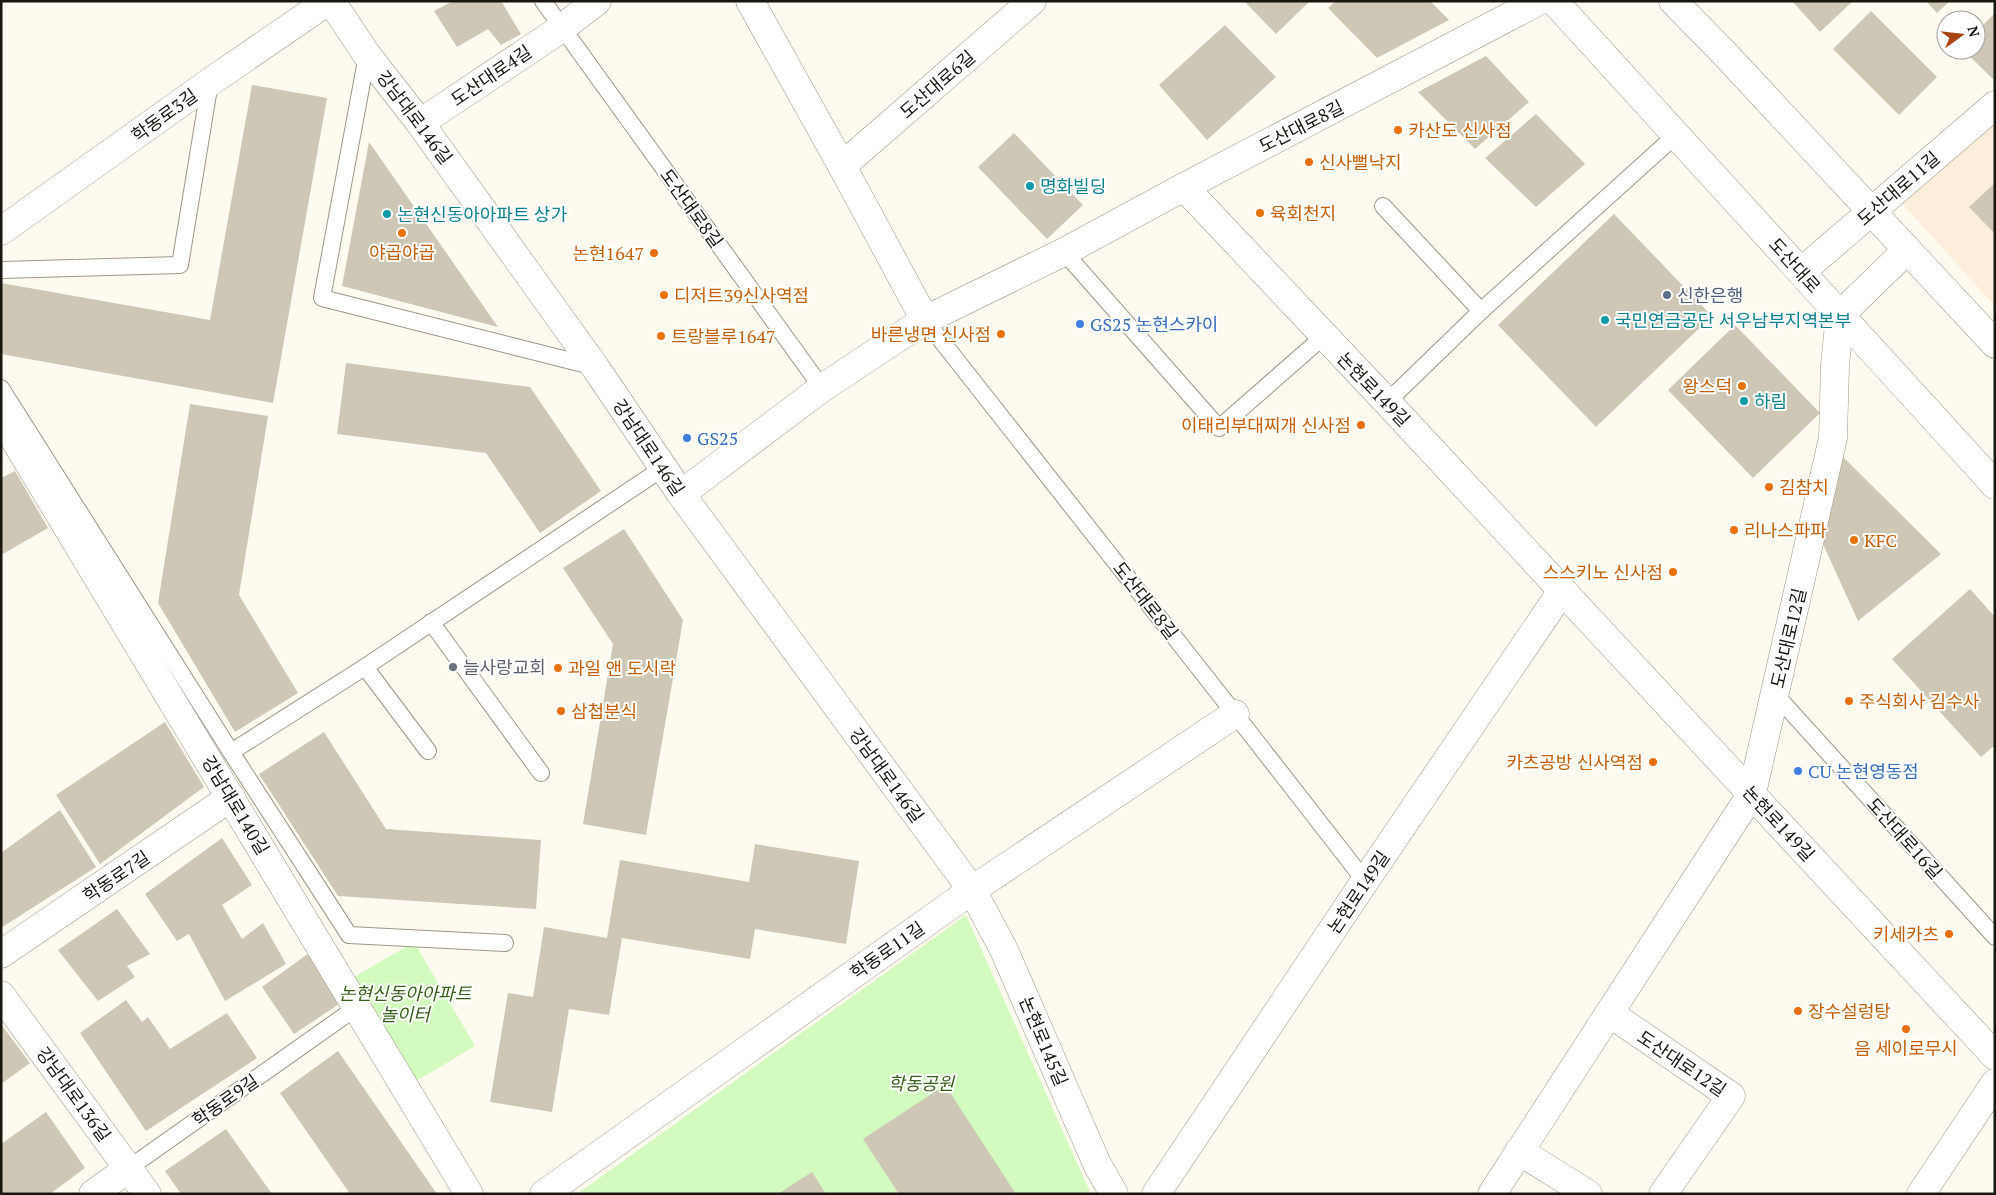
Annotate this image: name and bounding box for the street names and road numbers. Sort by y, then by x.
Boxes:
street label: 도산대로4길 [446,39,536,111]
street label: 도산대로6길 [894,45,980,123]
street label: 강남대로146길 [372,65,458,169]
street label: 학동로3길 [126,83,202,147]
street label: 도산대로8길 [1254,94,1348,158]
street label: 도산대로11길 [1852,145,1944,231]
street label: 도산대로8길 [655,164,729,252]
street label: 도산대로 [1764,232,1826,298]
street label: 논현로149길 [1332,346,1416,432]
street label: 강남대로146길 [608,394,690,500]
street label: 도산대로8길 [1108,556,1184,644]
street label: 도산대로12길 [1765,586,1811,690]
street label: 강남대로146길 [844,723,930,827]
street label: 강남대로140길 [197,751,275,859]
street label: 논현로149길 [1738,780,1820,866]
street label: 도산대로16길 [1862,792,1948,884]
street label: 학동로7길 [78,845,154,907]
street label: 논현로149길 [1321,846,1395,938]
street label: 학동로11길 [845,916,929,984]
street label: 논현로145길 [1014,993,1074,1089]
street label: 도산대로12길 [1633,1025,1731,1101]
street label: 강남대로136길 [31,1042,117,1146]
street label: 학동로9길 [187,1068,263,1132]

